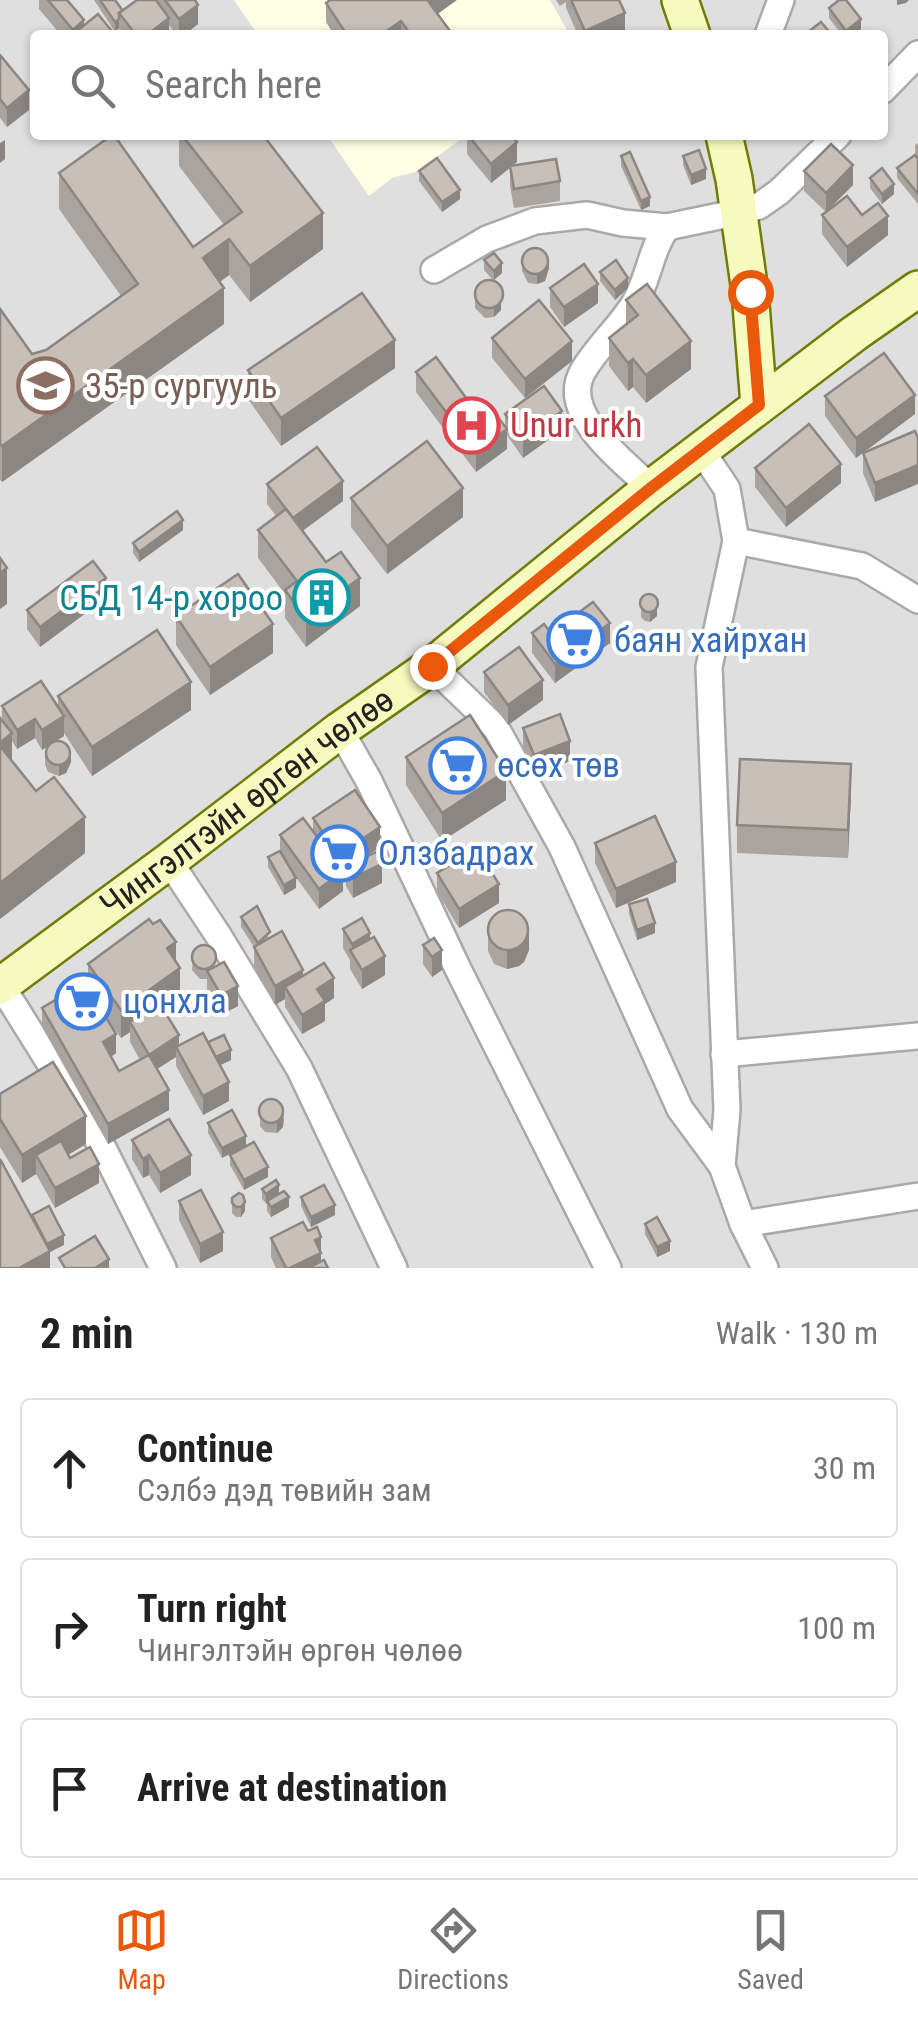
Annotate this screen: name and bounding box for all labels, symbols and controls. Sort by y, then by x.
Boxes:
search box [30,30,888,140]
icon: search [65,58,120,113]
text: Search here [145,63,322,107]
route start [728,270,774,316]
school or university icon: 35-р сургууль [16,356,76,416]
place label: 35-р сургууль [85,366,278,407]
hospital icon: Unur urkh [441,395,501,455]
place label: Unur urkh [510,405,642,446]
building icon: СБД 14-р хороо [292,568,352,628]
place label: СБД 14-р хороо [59,578,283,619]
supermarket icon: баян хайрхан [545,610,605,670]
place label: баян хайрхан [614,620,807,661]
route end [410,644,456,690]
street label: Чингэлтэйн өргөн чөлөө [92,679,401,925]
supermarket icon: өсөх төв [428,735,488,795]
place label: өсөх төв [497,745,620,786]
supermarket icon: Олзбадрах [309,823,369,883]
place label: Олзбадрах [378,833,534,874]
supermarket icon: цонхла [54,971,114,1031]
place label: цонхла [123,981,227,1022]
text: 2 min [40,1309,133,1358]
text: Walk · 130 m [716,1314,878,1352]
text: Continue [137,1427,273,1471]
icon: ahead [42,1441,97,1496]
text: 30 m [813,1449,876,1487]
text: Сэлбэ дэд төвийн зам [137,1471,432,1509]
text: Turn right [137,1587,287,1631]
icon: right [42,1601,97,1656]
text: 100 m [797,1609,876,1647]
text: Чингэлтэйн өргөн чөлөө [137,1631,463,1669]
icon: arrive [42,1761,97,1816]
text: Arrive at destination [137,1766,447,1810]
tab: Map [114,1903,169,1996]
tab: Directions [397,1903,509,1996]
tab: Saved [737,1903,804,1996]

